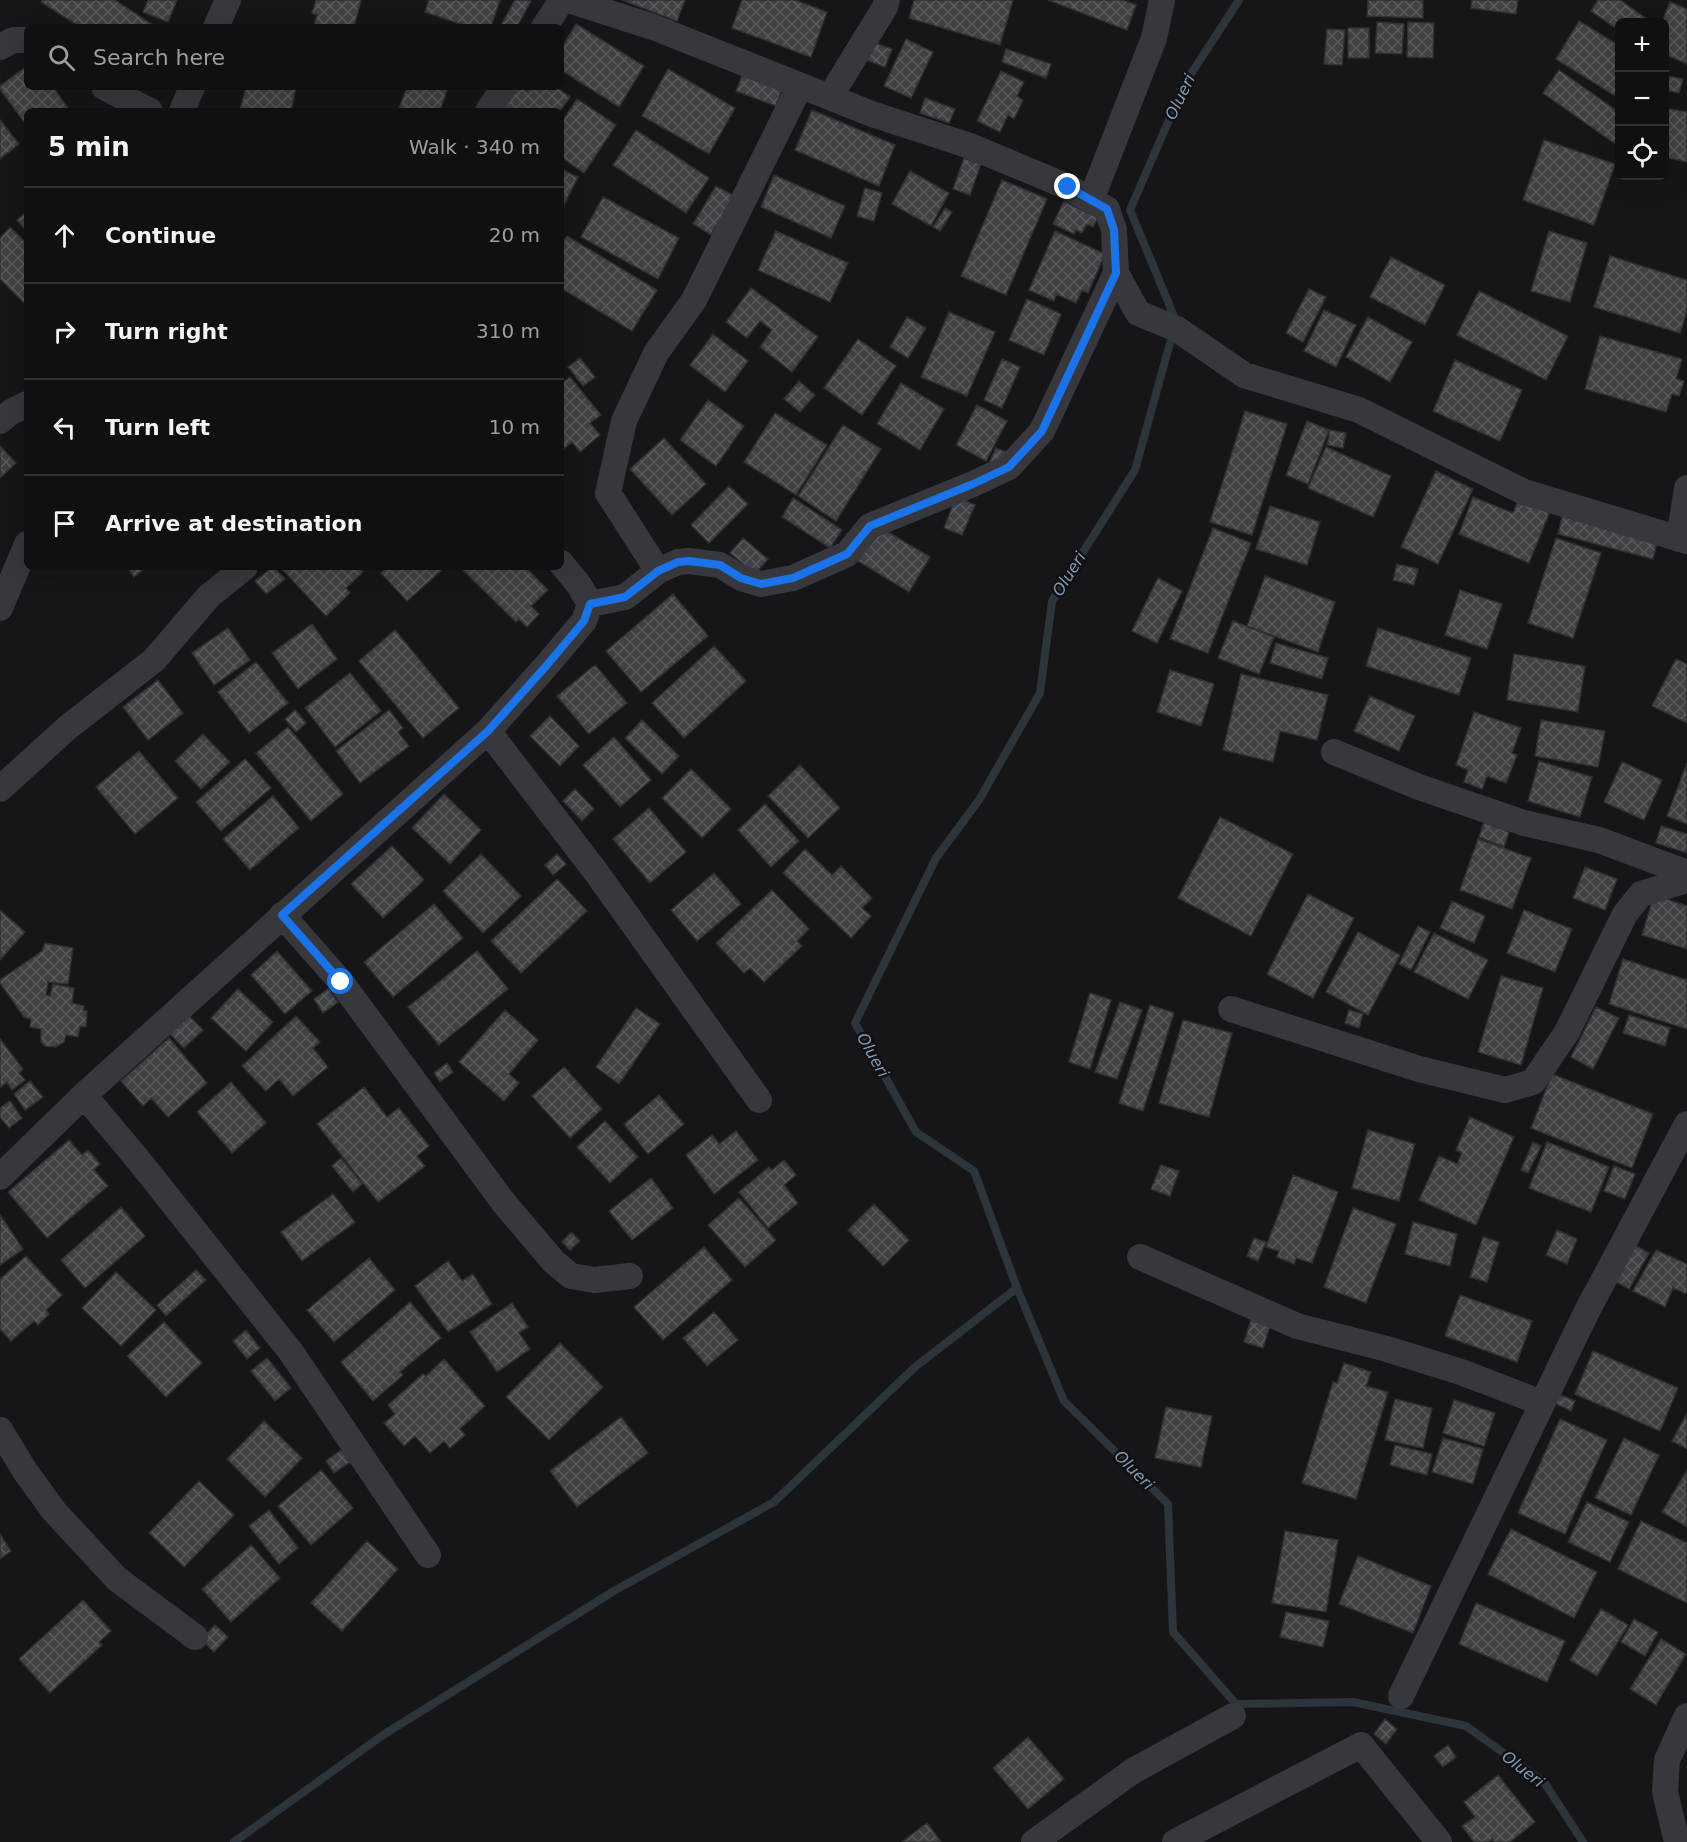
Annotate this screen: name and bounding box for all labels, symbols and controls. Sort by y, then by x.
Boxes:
map controls [1615,18,1669,180]
button: + [1615,18,1669,72]
search box [24,24,564,90]
icon: search [45,41,78,74]
text: Search here [93,45,225,70]
water label: Olueri [1161,71,1199,123]
button: − [1615,72,1669,126]
button: locate [1615,126,1669,180]
text: 5 min [48,132,130,162]
text: Walk · 340 m [409,135,540,159]
route end [1054,173,1080,199]
icon: ahead [48,219,81,252]
text: Continue [105,223,216,248]
text: 20 m [489,223,540,247]
icon: right [48,315,81,348]
text: Turn right [105,319,228,344]
text: 310 m [476,319,540,343]
icon: left [48,411,81,444]
text: Turn left [105,415,210,440]
text: 10 m [489,415,540,439]
icon: arrive [48,507,81,540]
text: Arrive at destination [105,511,362,536]
water label: Olueri [1048,548,1090,599]
route start [327,968,353,994]
water label: Olueri [853,1029,893,1081]
water label: Olueri [1110,1446,1158,1494]
water label: Olueri [1498,1747,1548,1792]

